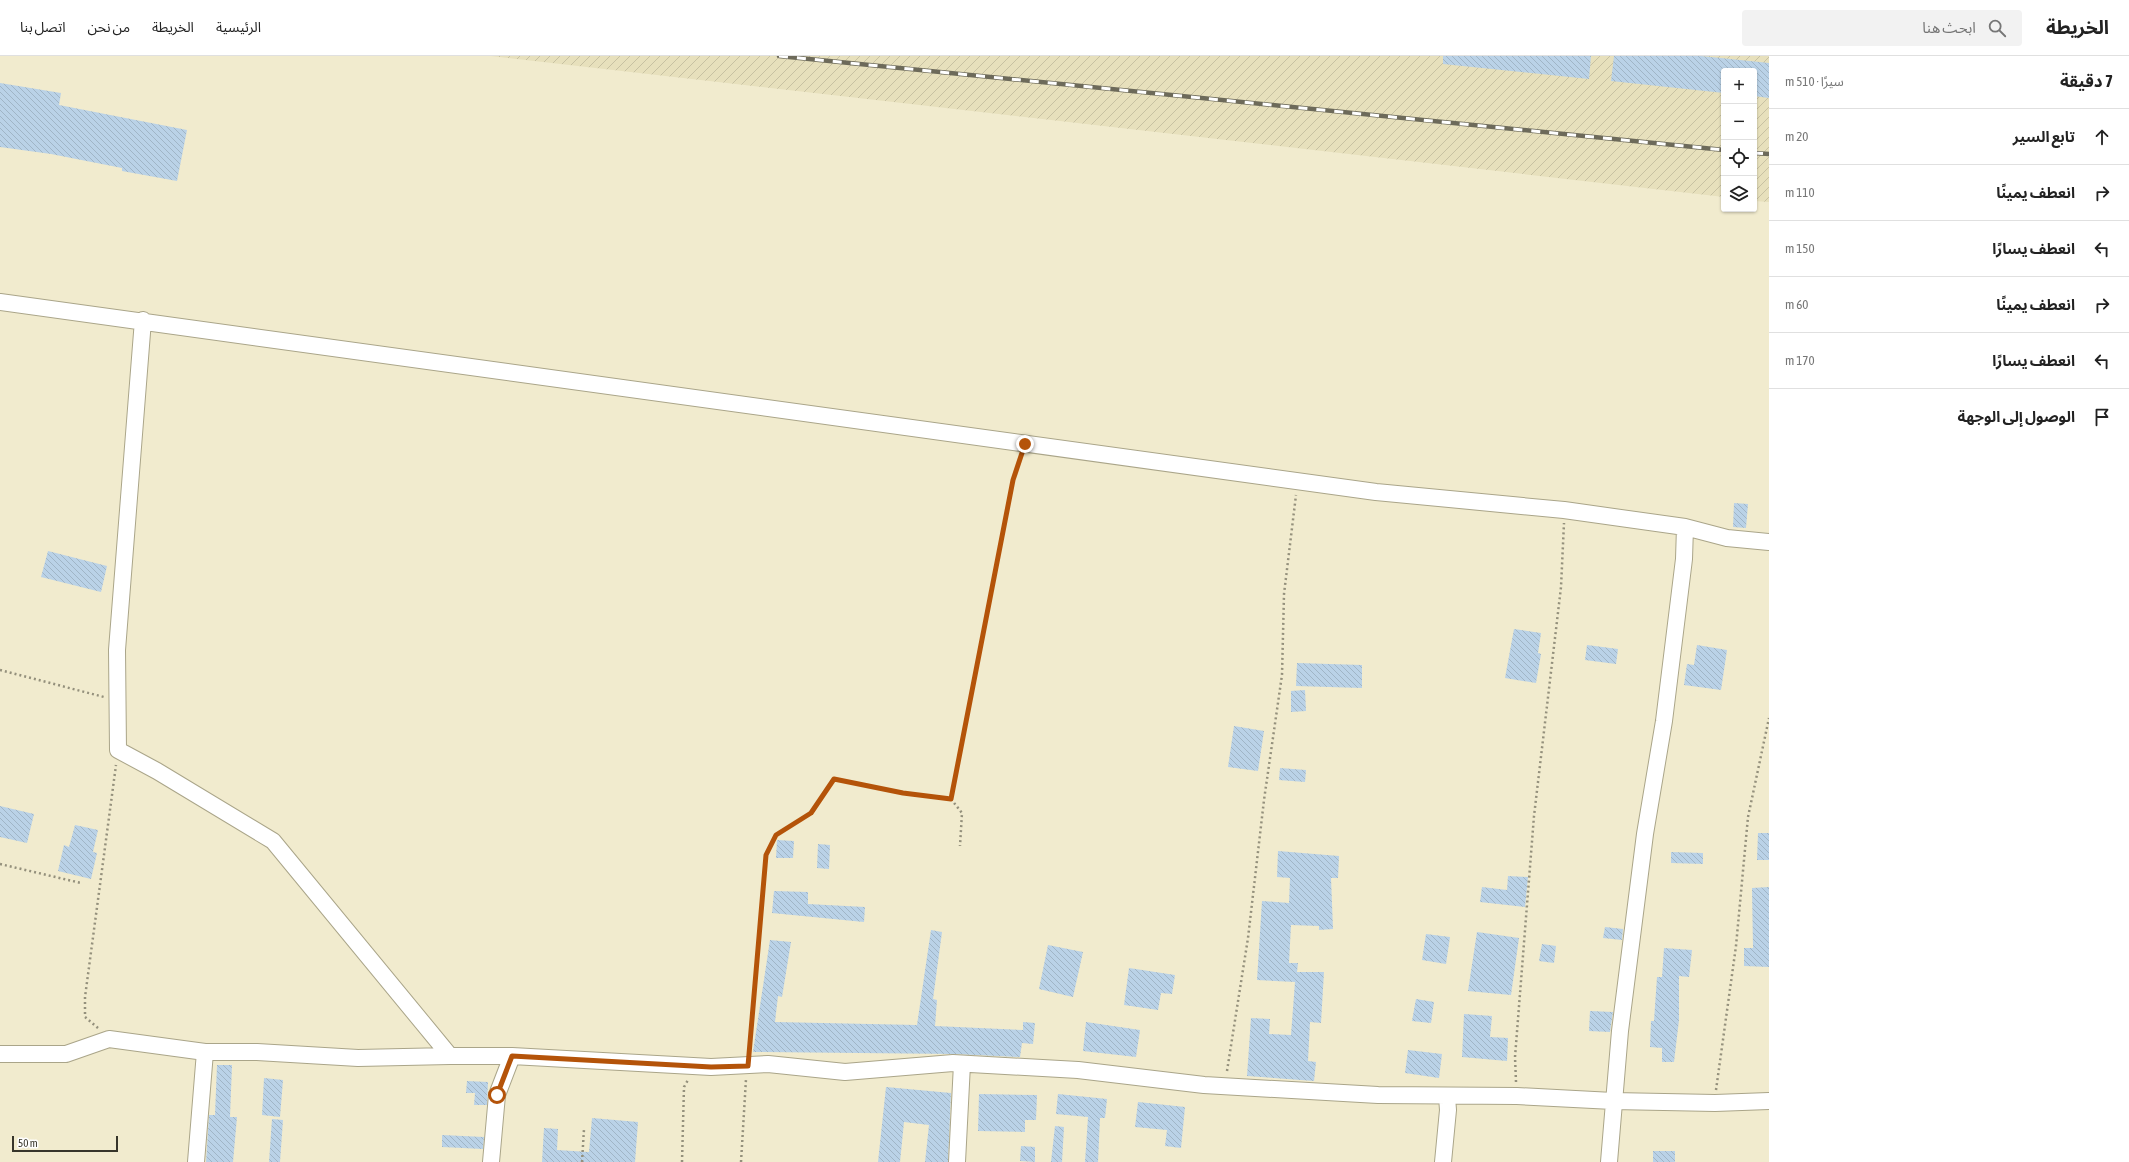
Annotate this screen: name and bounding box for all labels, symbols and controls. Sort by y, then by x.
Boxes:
search box [1742,10,2022,46]
text: الخريطة [2046,16,2109,38]
icon: search [1986,17,2008,39]
text: اتصل بنا [20,19,66,35]
text: من نحن [88,19,130,35]
text: الخريطة [152,19,194,35]
text: الرئيسية [216,19,261,35]
text: ابحث هنا [1922,19,1976,36]
map controls [1721,68,1757,212]
button: + [1721,68,1757,104]
text: 7 دقيقة [2060,71,2113,91]
text: سيرًا · 510 m [1785,74,1844,89]
button: − [1721,104,1757,140]
icon: ahead [2091,126,2113,148]
text: تابع السير [2013,128,2075,145]
text: 20 m [1785,129,1808,144]
button: locate [1721,140,1757,176]
button: layers [1721,176,1757,212]
icon: right [2091,182,2113,204]
text: انعطف يمينًا [1996,184,2075,201]
text: 110 m [1785,185,1815,200]
icon: left [2091,238,2113,260]
text: انعطف يسارًا [1992,240,2075,257]
text: 150 m [1785,241,1815,256]
icon: right [2091,294,2113,316]
text: انعطف يمينًا [1996,296,2075,313]
text: 60 m [1785,297,1808,312]
icon: left [2091,350,2113,372]
text: انعطف يسارًا [1992,352,2075,369]
text: 170 m [1785,353,1815,368]
icon: arrive [2091,406,2113,428]
text: الوصول إلى الوجهة [1958,408,2075,425]
route end [1016,435,1034,453]
route start [488,1086,506,1104]
scale bar [12,1134,118,1153]
text: 50 m [18,1137,38,1149]

